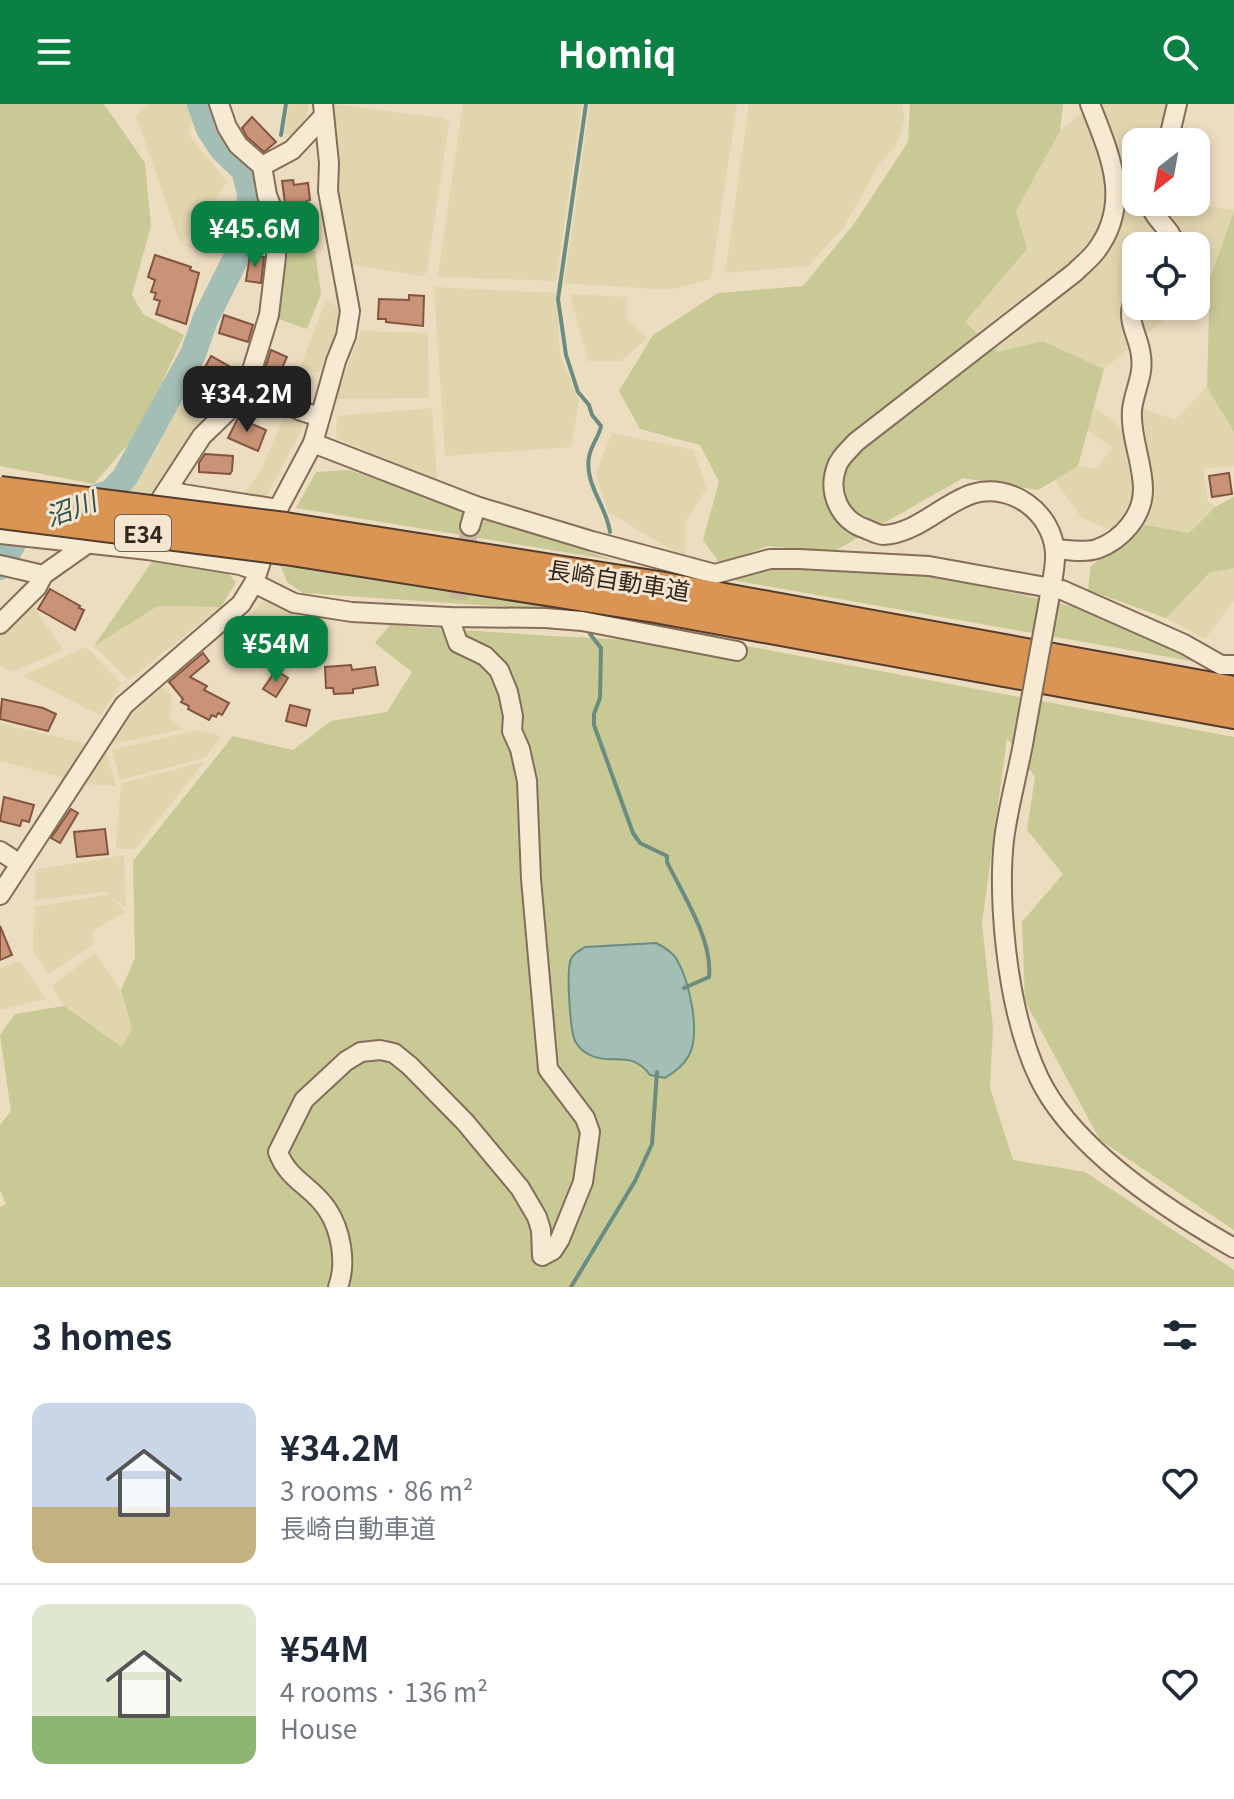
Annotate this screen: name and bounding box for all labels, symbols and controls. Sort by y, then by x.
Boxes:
text: Homiq [558,26,676,78]
icon: menu [32,30,76,74]
icon: search [1158,30,1202,74]
north arrow [1122,128,1210,216]
map controls [1122,128,1210,320]
pin: ¥45.6M [190,201,320,269]
text: ¥45.6M [209,208,301,245]
button: locate [1122,232,1210,320]
pin: ¥34.2M [182,366,312,434]
text: ¥34.2M [201,373,293,410]
water label: 沼川 [39,480,104,533]
road number: E34 [115,515,171,551]
street label: 長崎自動車道 [545,550,693,608]
pin: ¥54M [229,616,323,684]
text: ¥54M [242,623,310,660]
text: 3 homes [32,1311,172,1360]
icon: filters [1158,1313,1202,1357]
text: ¥34.2M [280,1422,400,1471]
icon: home [96,1435,192,1531]
icon: heart [1158,1461,1202,1505]
text: 3 rooms · 86 m² [280,1471,473,1508]
text: 長崎自動車道 [280,1508,436,1545]
text: ¥54M [280,1623,369,1672]
icon: home [96,1636,192,1732]
icon: heart [1158,1662,1202,1706]
text: 4 rooms · 136 m² [280,1672,488,1709]
text: House [280,1709,357,1746]

